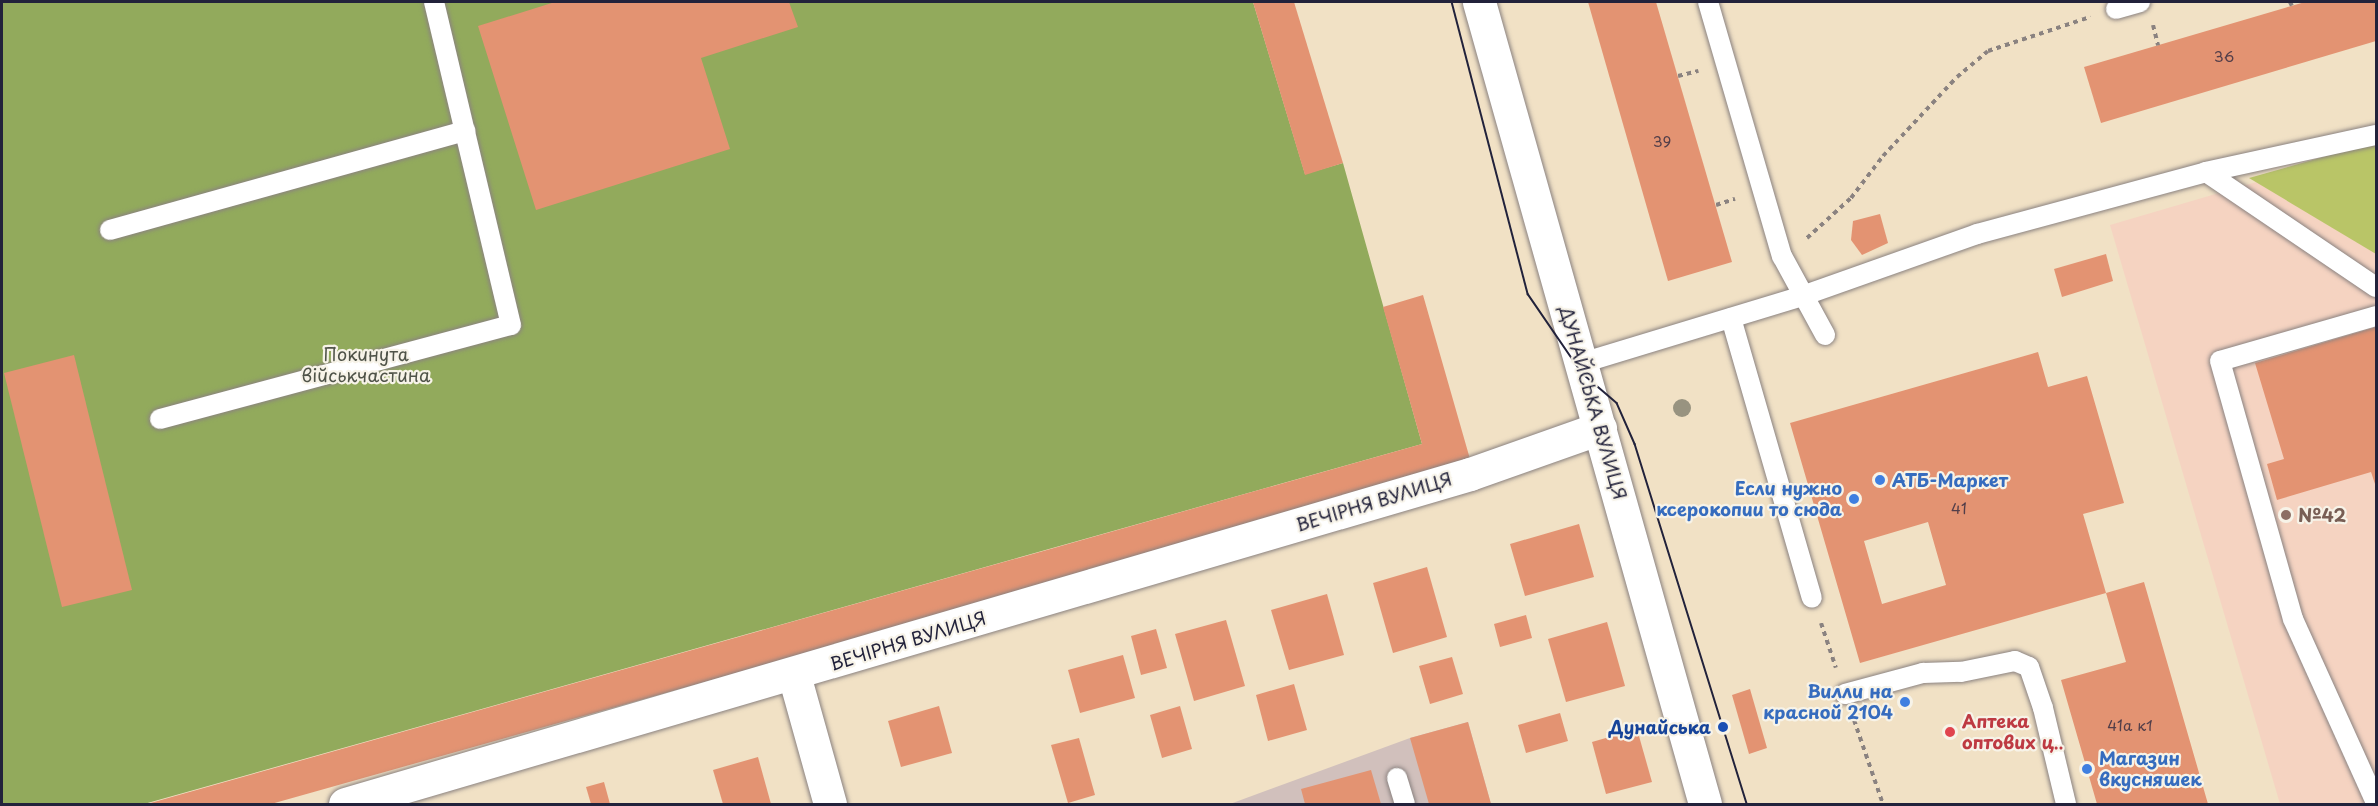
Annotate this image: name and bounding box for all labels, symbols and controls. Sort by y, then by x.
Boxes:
house number: 36 [2214,47,2234,65]
house number: 39 [1653,132,1671,150]
street label: ДУНАЙСЬКА ВУЛИЦЯ [1555,304,1631,502]
park label: Покинута військчастина [302,344,430,386]
street label: ВЕЧІРНЯ ВУЛИЦЯ [1293,468,1455,536]
place label: АТБ-Маркет [1892,469,2008,491]
marker: АТБ-Маркет [1873,473,1887,487]
place label: Если нужно ксерокопии то сюда [1654,478,1842,520]
marker: Если нужно ксерокопии то сюда [1847,492,1861,506]
house number: 41 [1951,499,1967,517]
place label: №42 [2298,504,2346,526]
marker: №42 [2279,508,2293,522]
street label: ВЕЧІРНЯ ВУЛИЦЯ [827,607,989,675]
place label: Вилли на красной 2104 [1762,681,1893,724]
marker: Вилли на красной 2104 [1898,695,1912,709]
place label: Аптека оптових ц‥ [1962,711,2063,754]
place label: Дунайська [1609,716,1711,738]
house number: 41а к1 [2107,716,2153,734]
marker: Дунайська [1716,720,1730,734]
marker: Аптека оптових ц‥ [1943,725,1957,739]
place label: Магазин вкусняшек [2099,748,2202,790]
marker: Магазин вкусняшек [2080,762,2094,776]

